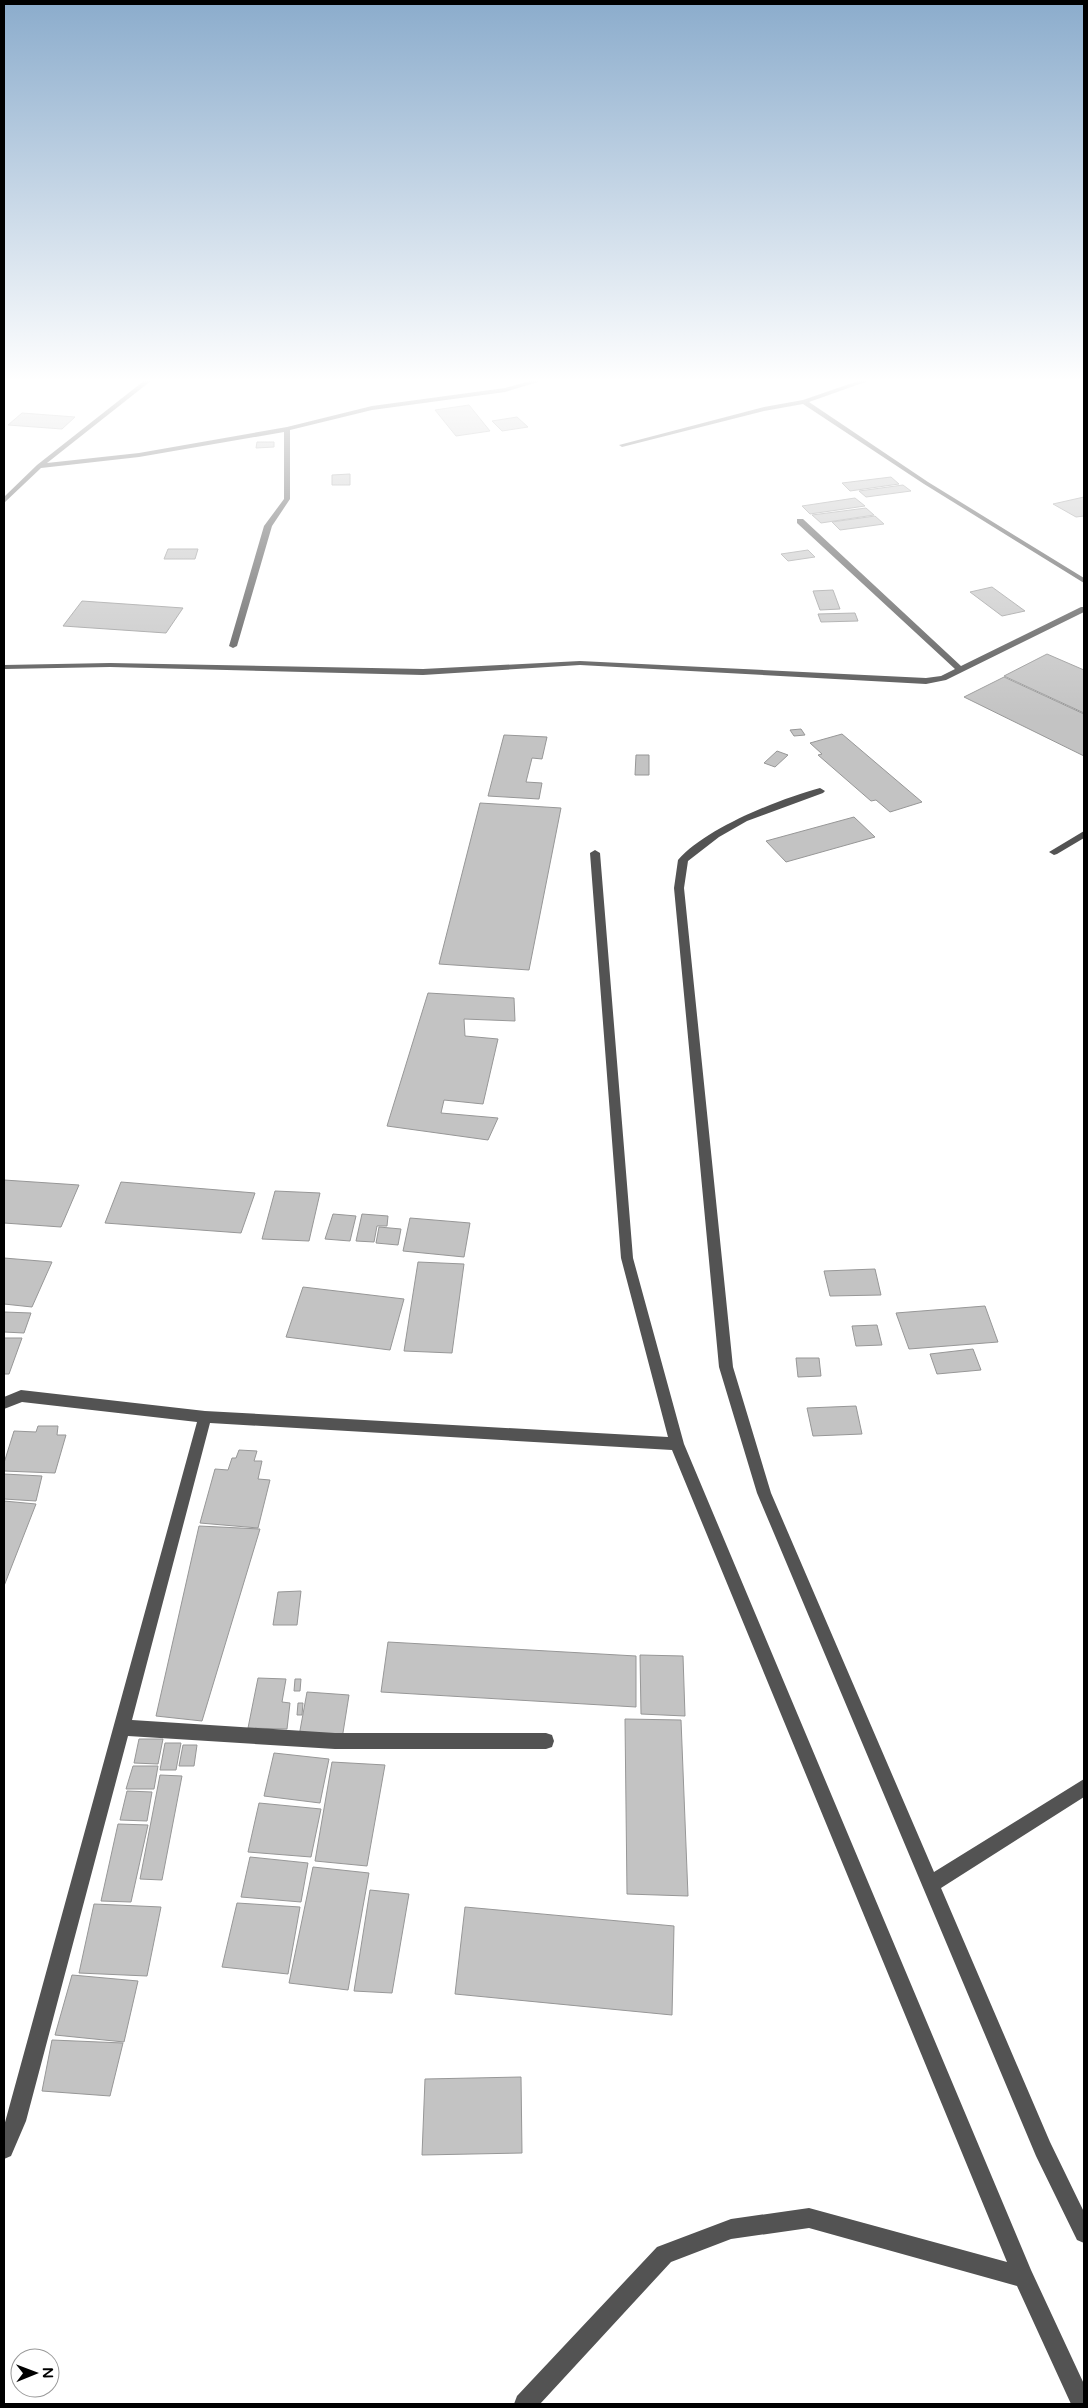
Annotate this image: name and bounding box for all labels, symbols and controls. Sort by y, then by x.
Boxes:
north arrow [10,2348,60,2398]
text: N [39,2367,56,2379]

